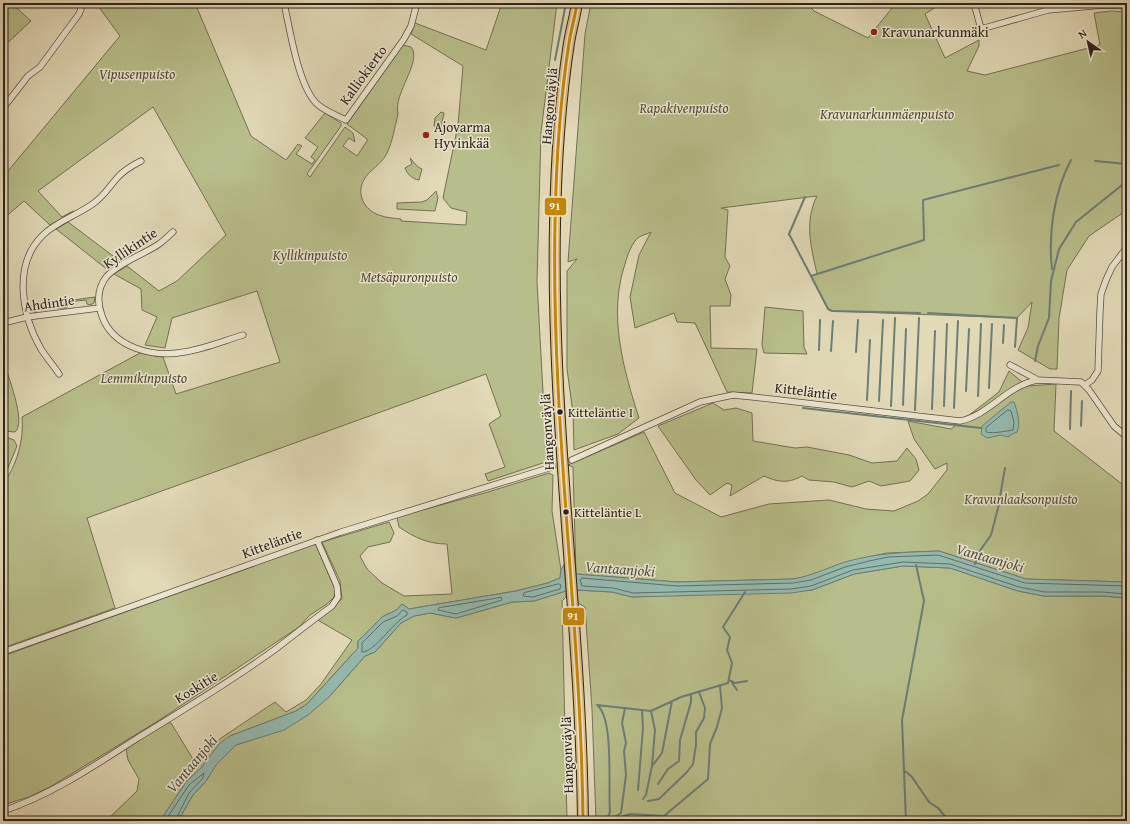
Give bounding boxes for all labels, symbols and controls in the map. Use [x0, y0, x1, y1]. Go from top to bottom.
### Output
place label: Kravunarkunmäki [882, 22, 989, 42]
north arrow [1068, 22, 1108, 62]
text: N [1075, 25, 1090, 42]
marker: Kravunarkunmäki [869, 27, 879, 37]
street label: Kalliokierto [335, 41, 391, 109]
park label: Vipusenpuisto [99, 64, 175, 84]
street label: Hangonväylä [536, 66, 562, 145]
park label: Rapakivenpuisto [638, 98, 729, 118]
park label: Kravunarkunmäenpuisto [819, 104, 954, 124]
place label: Ajovarma Hyvinkää [434, 117, 491, 153]
marker: Ajovarma Hyvinkää [421, 130, 431, 140]
line badge: 91 [544, 197, 567, 216]
text: 91 [549, 198, 561, 214]
street label: Kyllikintie [99, 222, 161, 273]
park label: Kyllikinpuisto [272, 245, 347, 265]
park label: Metsäpuronpuisto [360, 267, 458, 287]
street label: Ahdintie [22, 289, 76, 316]
park label: Lemmikinpuisto [100, 368, 187, 388]
street label: Kitteläntie [774, 377, 839, 405]
street label: Hangonväylä [535, 393, 559, 471]
place label: Kitteläntie I [568, 403, 633, 422]
marker: Kitteläntie I [555, 407, 565, 417]
park label: Kravunlaaksonpuisto [963, 489, 1078, 509]
place label: Kitteläntie L [574, 503, 642, 522]
marker: Kitteläntie L [561, 507, 571, 517]
street label: Kitteläntie [239, 523, 305, 563]
water label: Vantaanjoki [954, 538, 1027, 577]
water label: Vantaanjoki [584, 556, 656, 581]
line badge: 91 [562, 607, 585, 626]
text: 91 [567, 608, 579, 624]
street label: Koskitie [171, 666, 222, 708]
street label: Hangonväylä [556, 716, 578, 794]
water label: Vantaanjoki [161, 730, 222, 797]

